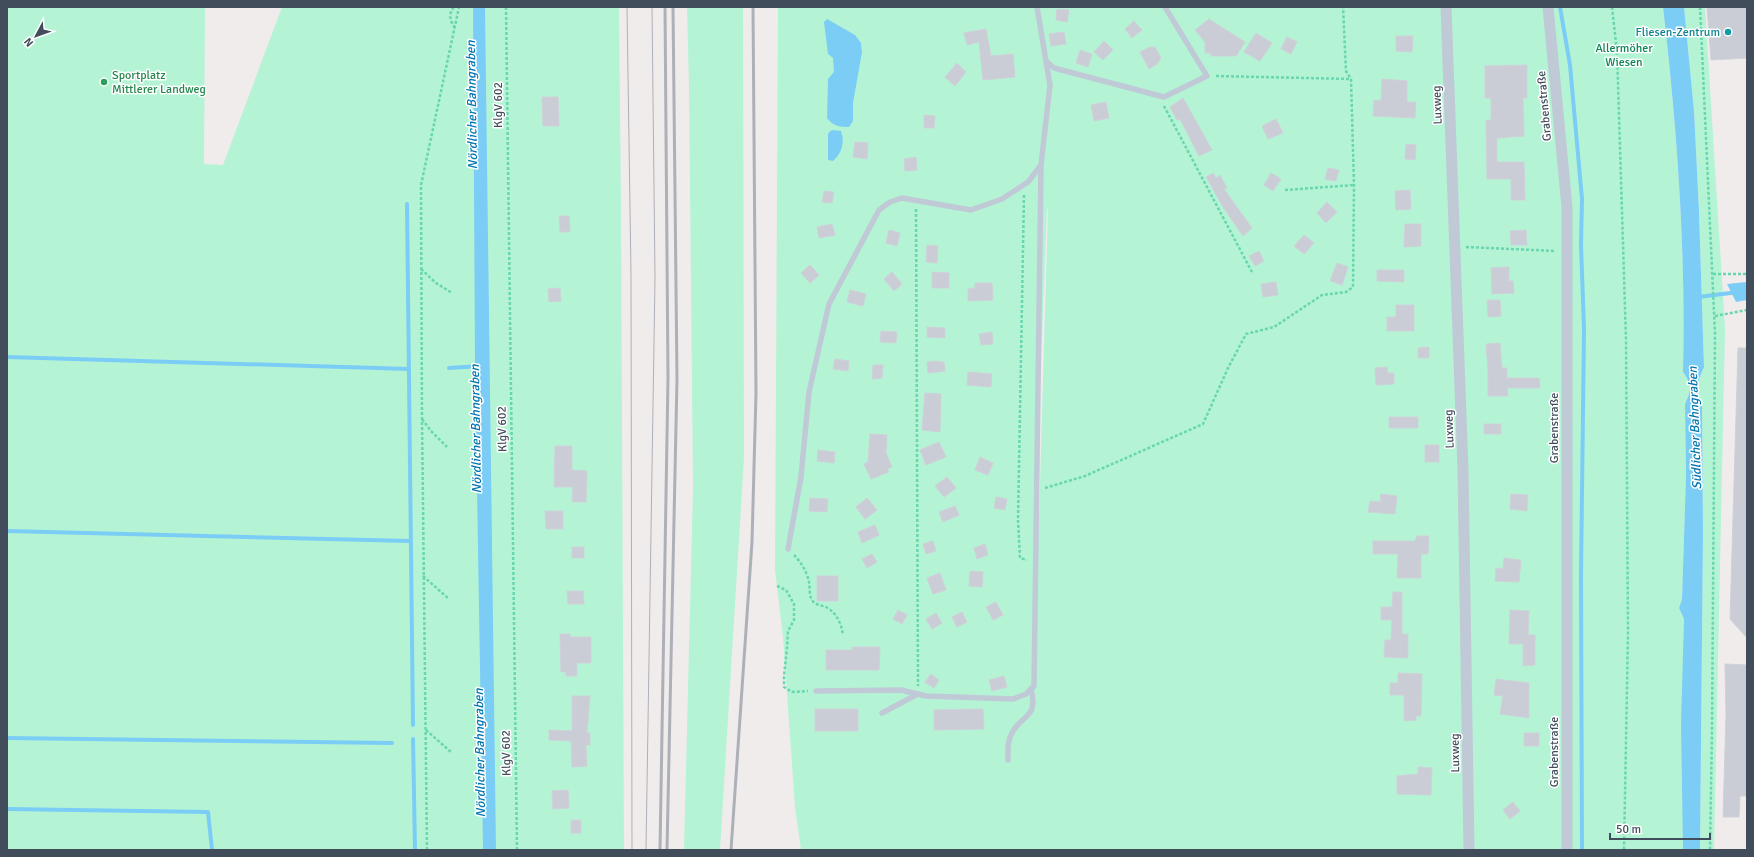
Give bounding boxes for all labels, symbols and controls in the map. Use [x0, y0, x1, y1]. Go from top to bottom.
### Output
north arrow [16, 16, 56, 56]
place label: Fliesen-Zentrum [1635, 25, 1720, 40]
marker: Fliesen-Zentrum [1723, 27, 1733, 37]
text: N [21, 35, 36, 49]
water label: Nördlicher Bahngraben [463, 39, 481, 170]
park label: Allermöher Wiesen [1595, 41, 1653, 70]
place label: Sportplatz Mittlerer Landweg [112, 68, 206, 97]
street label: Grabenstraße [1534, 70, 1555, 142]
marker: Sportplatz Mittlerer Landweg [99, 77, 109, 87]
street label: KlgV 602 [491, 82, 506, 128]
street label: Luxweg [1429, 85, 1446, 125]
water label: Nördlicher Bahngraben [467, 363, 485, 494]
water label: Südlicher Bahngraben [1685, 365, 1705, 490]
street label: Grabenstraße [1547, 393, 1562, 463]
street label: KlgV 602 [495, 406, 510, 452]
street label: Luxweg [1441, 409, 1458, 449]
water label: Nördlicher Bahngraben [471, 687, 489, 818]
street label: Grabenstraße [1547, 717, 1562, 787]
street label: KlgV 602 [499, 730, 514, 776]
street label: Luxweg [1448, 733, 1463, 773]
scale bar [1610, 815, 1710, 841]
text: 50 m [1616, 822, 1641, 837]

